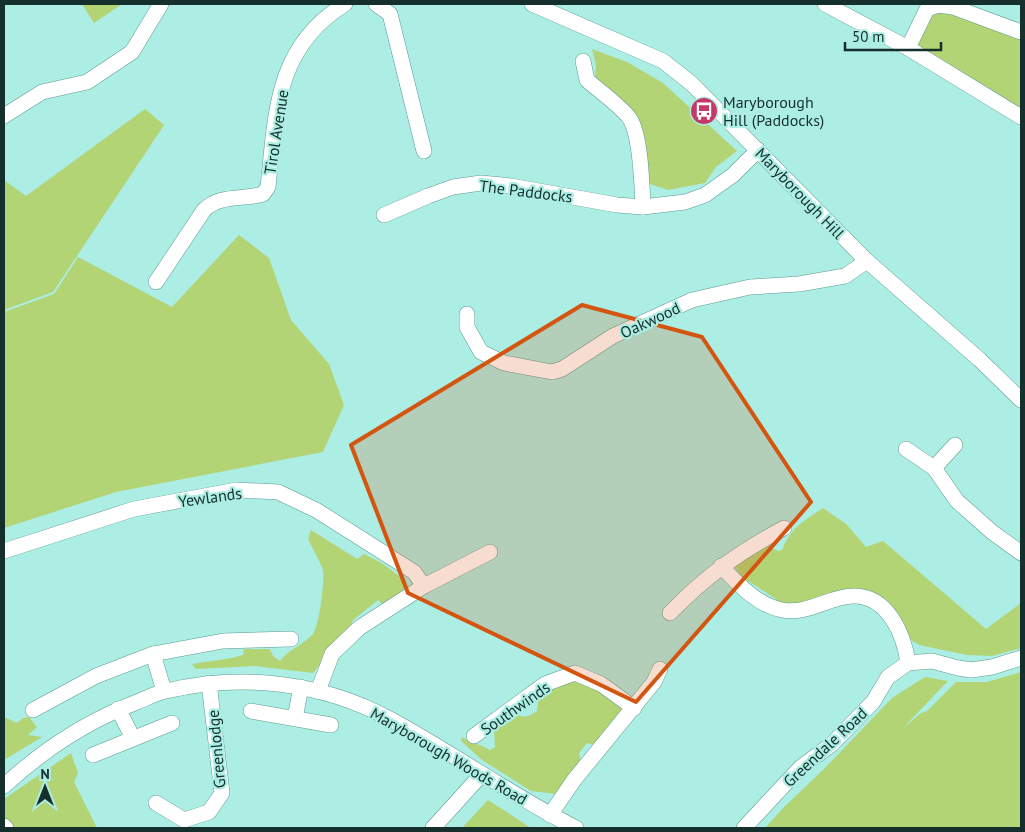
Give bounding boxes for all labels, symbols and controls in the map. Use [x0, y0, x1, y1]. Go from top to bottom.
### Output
scale bar [845, 20, 941, 52]
text: 50 m [852, 27, 885, 46]
street label: Tirol Avenue [259, 88, 293, 176]
place label: Maryborough Hill (Paddocks) [723, 92, 824, 130]
bus stop icon: Maryborough Hill (Paddocks) [689, 96, 719, 126]
street label: Maryborough Hill [751, 143, 849, 243]
street label: The Paddocks [478, 175, 574, 207]
street label: Oakwood [617, 297, 683, 343]
street label: Yewlands [177, 483, 243, 511]
street label: Southwinds [476, 677, 554, 739]
street label: Maryborough Woods Road [367, 703, 531, 809]
street label: Greendale Road [779, 703, 871, 791]
street label: Greenlodge [203, 709, 229, 789]
north arrow [20, 762, 70, 812]
text: N [40, 765, 50, 783]

